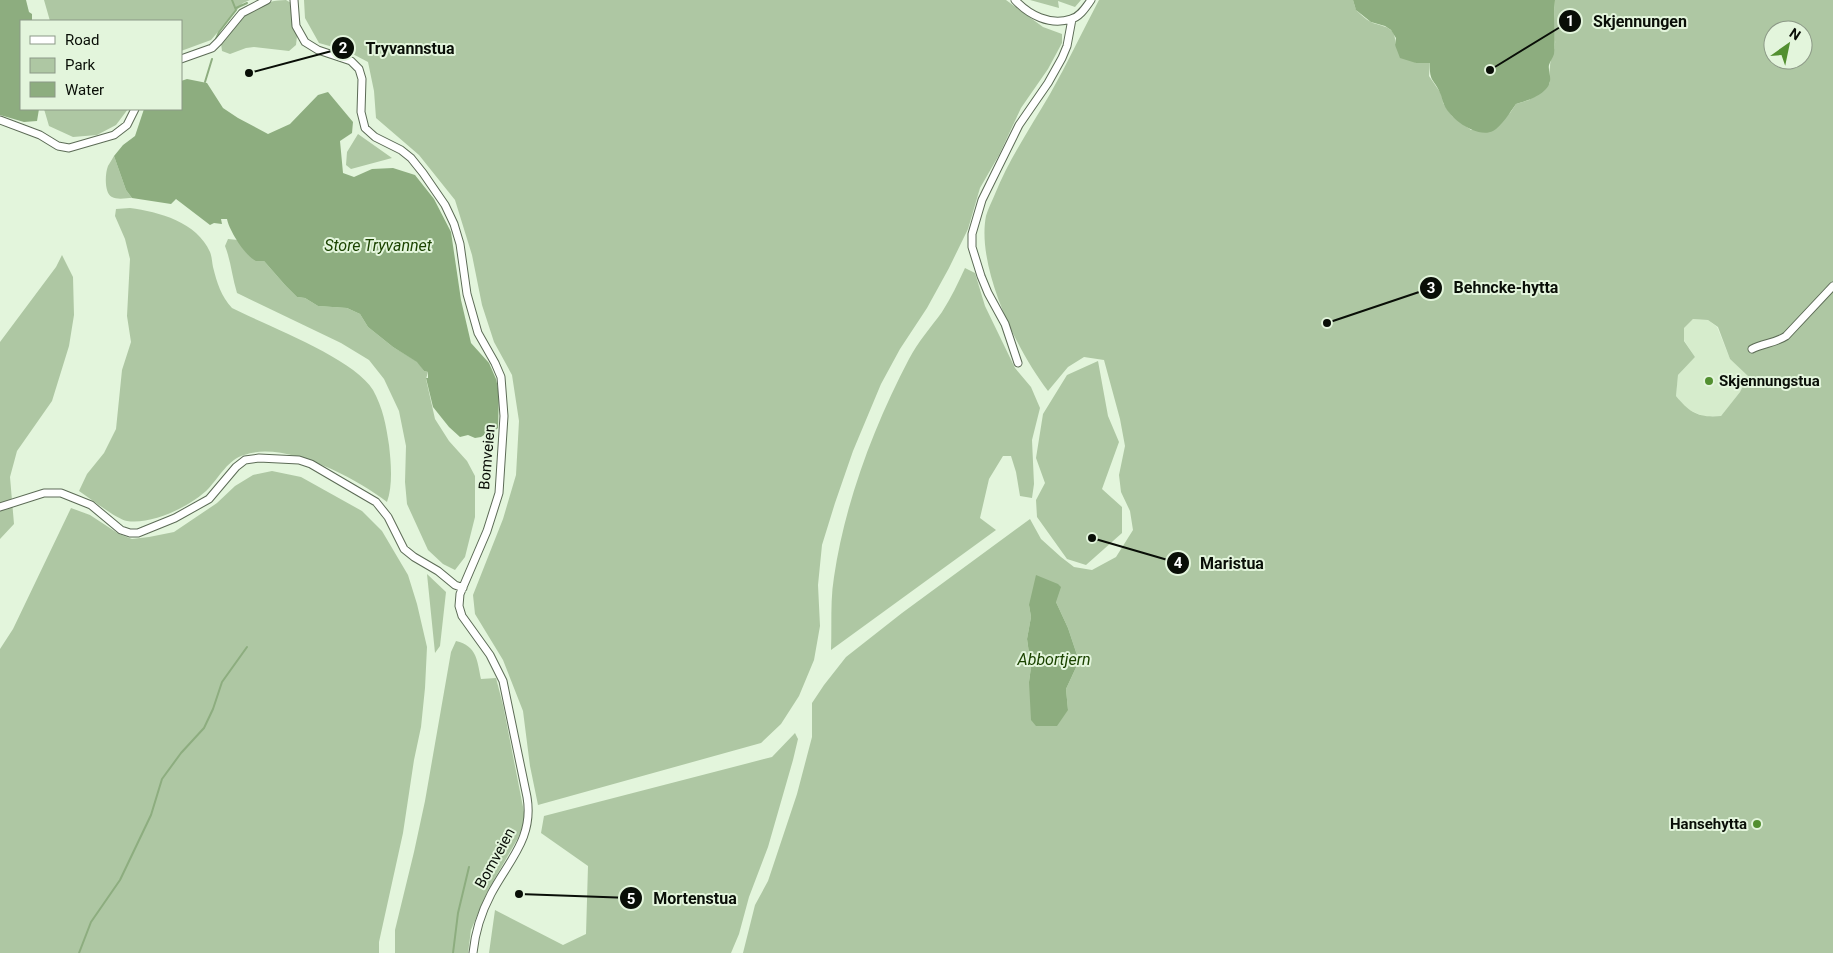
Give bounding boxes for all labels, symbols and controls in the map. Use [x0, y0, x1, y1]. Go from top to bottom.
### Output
callout: Skjennungen [1558, 5, 1697, 36]
text: 1 [1566, 12, 1574, 30]
text: Skjennungen [1593, 12, 1687, 31]
legend [20, 20, 182, 110]
north arrow [1763, 20, 1813, 70]
text: N [1787, 25, 1804, 44]
text: Road [65, 31, 99, 49]
callout: Tryvannstua [330, 32, 465, 63]
text: 2 [339, 39, 348, 57]
text: Tryvannstua [365, 39, 455, 58]
text: Park [65, 56, 96, 74]
text: Water [65, 81, 104, 99]
water label: Store Tryvannet [324, 236, 433, 255]
callout: Behncke-hytta [1418, 272, 1568, 303]
text: Behncke-hytta [1454, 278, 1559, 297]
text: 3 [1427, 279, 1435, 297]
place label: Skjennungstua [1719, 372, 1820, 390]
marker: Skjennungstua [1703, 375, 1715, 387]
street label: Bomveien [475, 423, 499, 491]
callout: Maristua [1165, 547, 1274, 578]
text: 4 [1174, 554, 1183, 572]
text: Maristua [1200, 554, 1264, 573]
water label: Abbortjern [1017, 650, 1090, 669]
place label: Hansehytta [1670, 815, 1747, 833]
marker: Hansehytta [1751, 818, 1763, 830]
street label: Bomveien [471, 825, 519, 891]
callout: Mortenstua [618, 883, 747, 914]
text: Mortenstua [653, 889, 737, 908]
text: 5 [627, 890, 635, 908]

